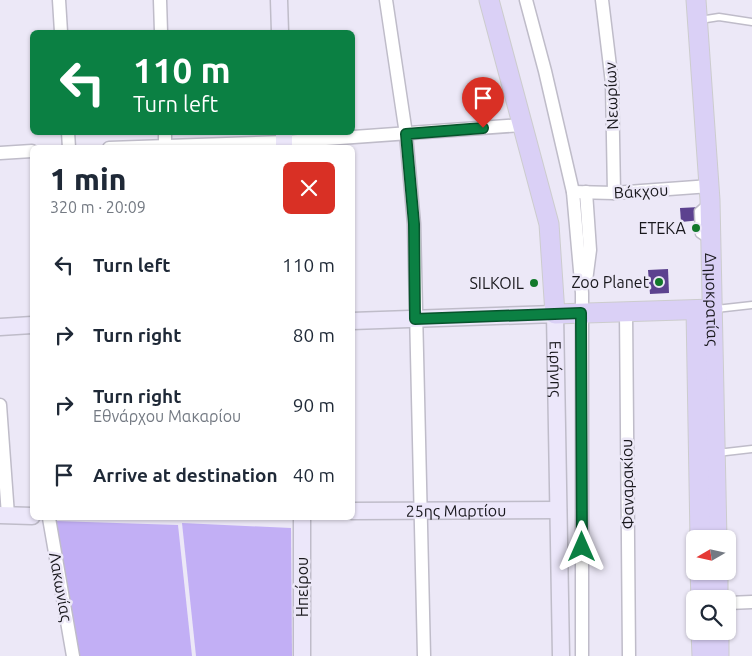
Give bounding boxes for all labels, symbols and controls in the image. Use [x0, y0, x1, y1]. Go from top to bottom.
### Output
icon: left [50, 50, 115, 115]
text: 110 m [133, 50, 231, 90]
street label: Νεωρίων [601, 62, 621, 130]
pin [462, 77, 504, 128]
icon: arrive [469, 84, 497, 112]
text: Turn left [133, 91, 218, 116]
text: 1 min [50, 162, 126, 196]
button: close [283, 162, 335, 214]
street label: Βάκχου [613, 181, 669, 201]
text: 320 m · 20:09 [50, 198, 146, 216]
place label: ΕΤΕΚΑ [638, 219, 687, 237]
marker: ΕΤΕΚΑ [690, 222, 702, 234]
icon: left [50, 251, 78, 279]
street label: Δημοκρατίας [702, 253, 722, 346]
text: Turn left [93, 254, 171, 276]
text: 110 m [282, 254, 335, 276]
place label: Zoo Planet [571, 273, 650, 291]
place label: SILKOIL [469, 274, 524, 292]
marker: Zoo Planet [653, 276, 665, 288]
marker: SILKOIL [528, 277, 540, 289]
icon: right [50, 321, 78, 349]
text: Turn right [93, 324, 181, 346]
text: 80 m [293, 324, 335, 346]
street label: Ειρήνης [546, 340, 565, 397]
text: Turn right [93, 385, 181, 407]
icon: right [50, 391, 78, 419]
text: 90 m [293, 394, 335, 416]
text: Εθνάρχου Μακαρίου [93, 407, 241, 425]
street label: Φαναρακίου [617, 439, 637, 529]
icon: arrive [50, 461, 78, 489]
text: Arrive at destination [93, 464, 278, 486]
text: 40 m [293, 464, 335, 486]
street label: 25ης Μαρτίου [406, 501, 506, 521]
position arrow [555, 520, 607, 572]
north arrow [686, 530, 736, 580]
map controls [686, 530, 736, 640]
street label: Λακωνίας [45, 551, 76, 623]
street label: Ηπείρου [293, 557, 311, 617]
button: search [686, 590, 736, 640]

